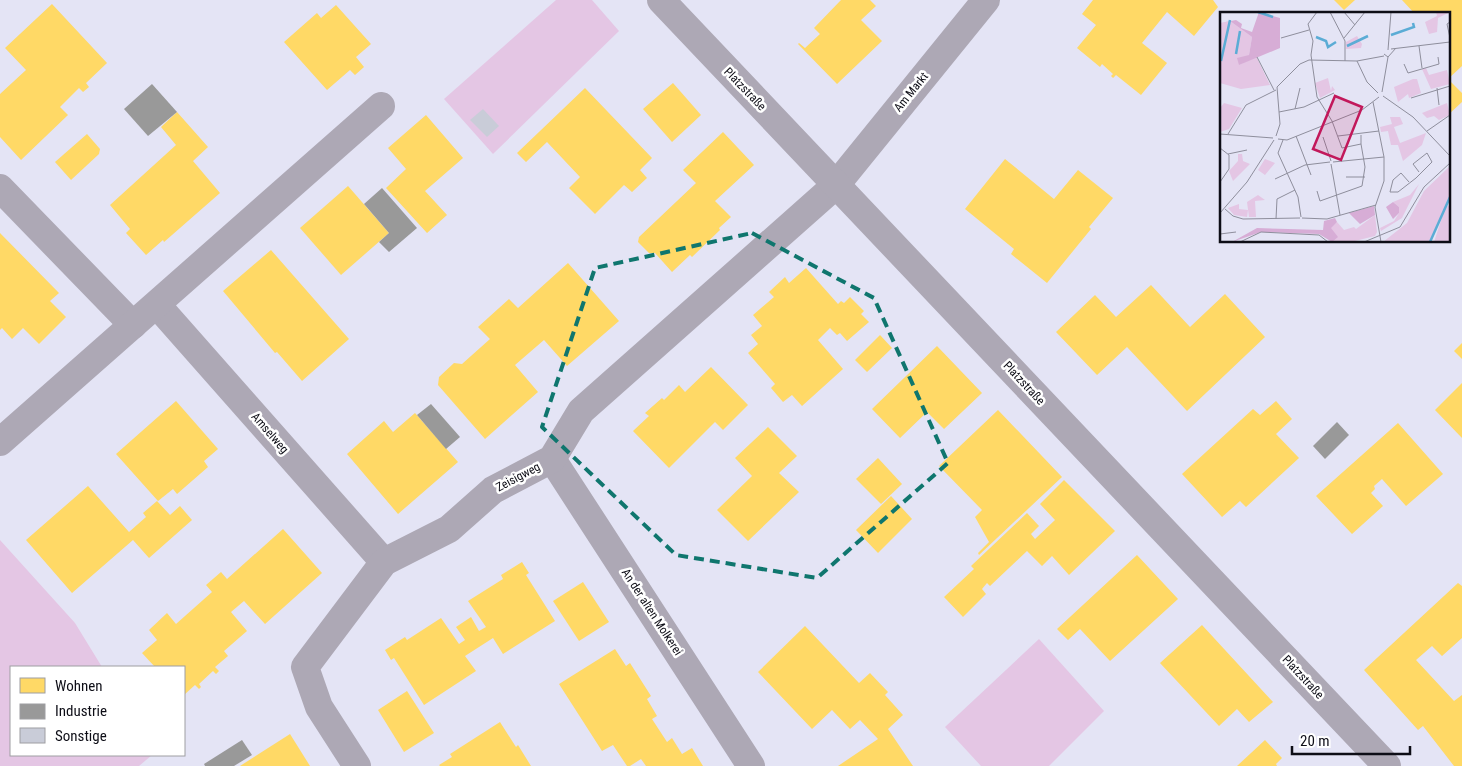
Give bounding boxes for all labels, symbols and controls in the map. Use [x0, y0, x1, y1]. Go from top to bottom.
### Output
inset map [1220, 12, 1450, 242]
street label: Platzstraße [721, 65, 769, 114]
street label: Am Markt [891, 69, 931, 114]
street label: Platzstraße [1000, 358, 1048, 408]
street label: Amselweg [249, 410, 291, 456]
street label: Zeisigweg [494, 460, 543, 494]
street label: An der alten Molkerei [619, 566, 685, 658]
street label: Platzstraße [1279, 652, 1327, 702]
legend [10, 666, 185, 756]
text: Wohnen [55, 677, 103, 695]
text: Industrie [55, 702, 107, 720]
scale bar [1292, 724, 1410, 756]
text: Sonstige [55, 727, 107, 745]
text: 20 m [1300, 732, 1330, 750]

